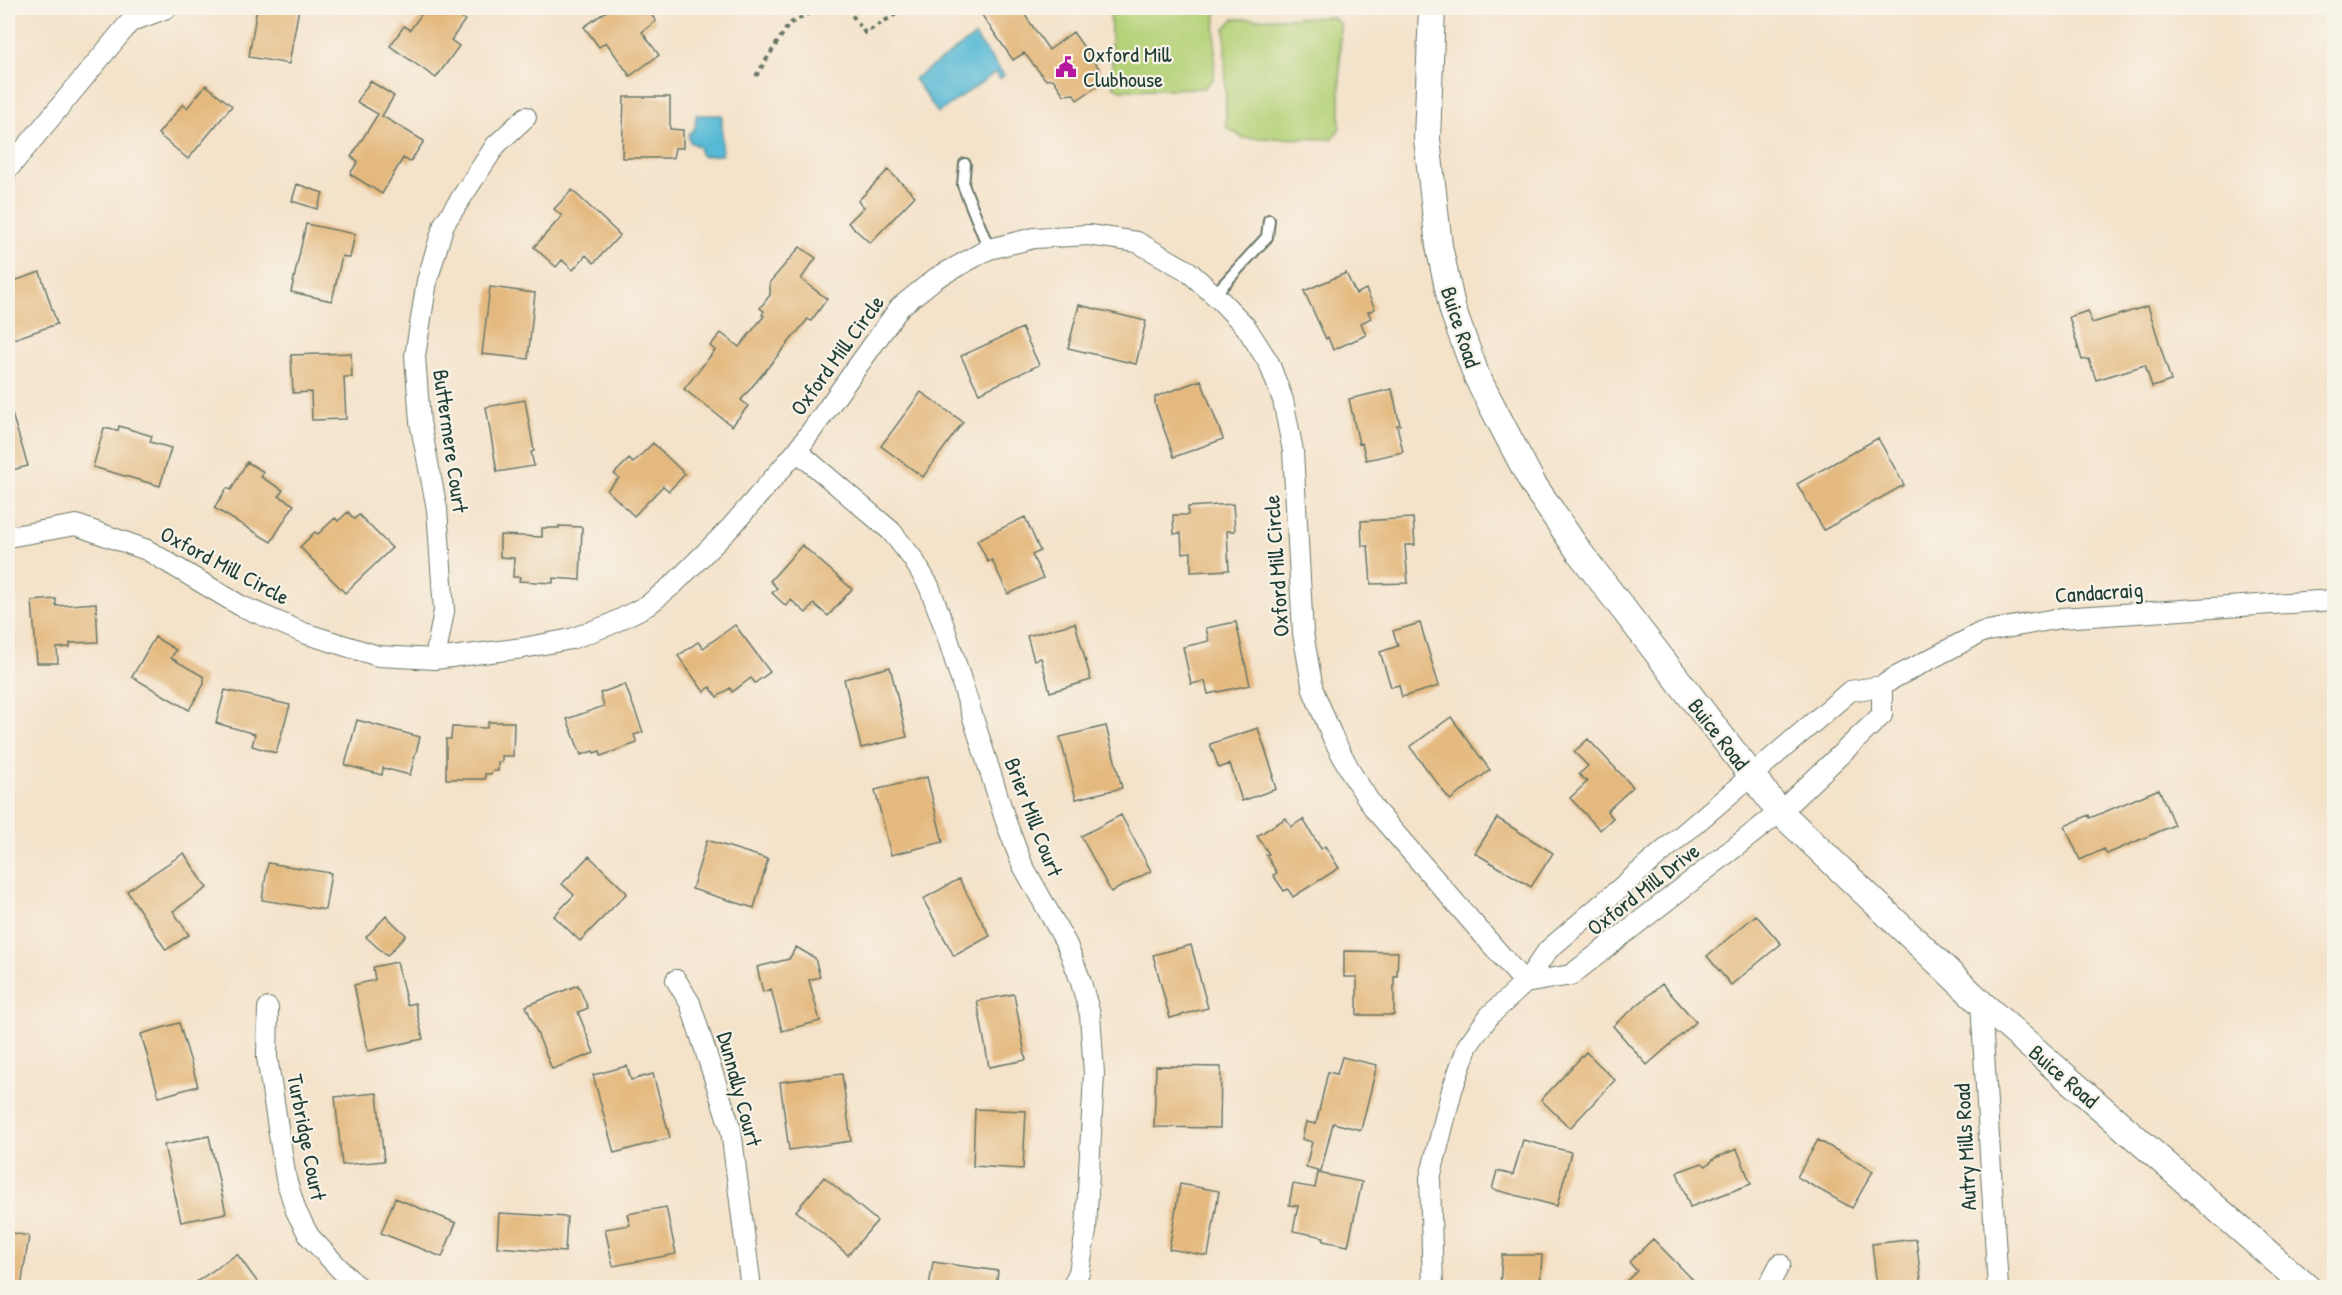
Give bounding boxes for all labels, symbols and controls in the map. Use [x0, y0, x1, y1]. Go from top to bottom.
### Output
place label: Oxford Mill Clubhouse [1083, 39, 1172, 94]
public building icon: Oxford Mill Clubhouse [1054, 55, 1078, 79]
street label: Buice Road [1434, 283, 1488, 372]
street label: Oxford Mill Circle [783, 288, 891, 421]
street label: Buttermere Court [426, 368, 476, 515]
street label: Oxford Mill Circle [1256, 494, 1296, 638]
street label: Oxford Mill Circle [155, 518, 295, 612]
street label: Candacraig [2054, 574, 2144, 610]
street label: Buice Road [1682, 692, 1757, 776]
street label: Brier Mill Court [998, 753, 1071, 881]
street label: Oxford Mill Drive [1581, 835, 1706, 942]
street label: Dunnally Court [710, 1028, 770, 1150]
street label: Buice Road [2023, 1037, 2106, 1115]
street label: Turbridge Court [280, 1071, 334, 1203]
street label: Autry Mills Road [1947, 1082, 1983, 1211]

